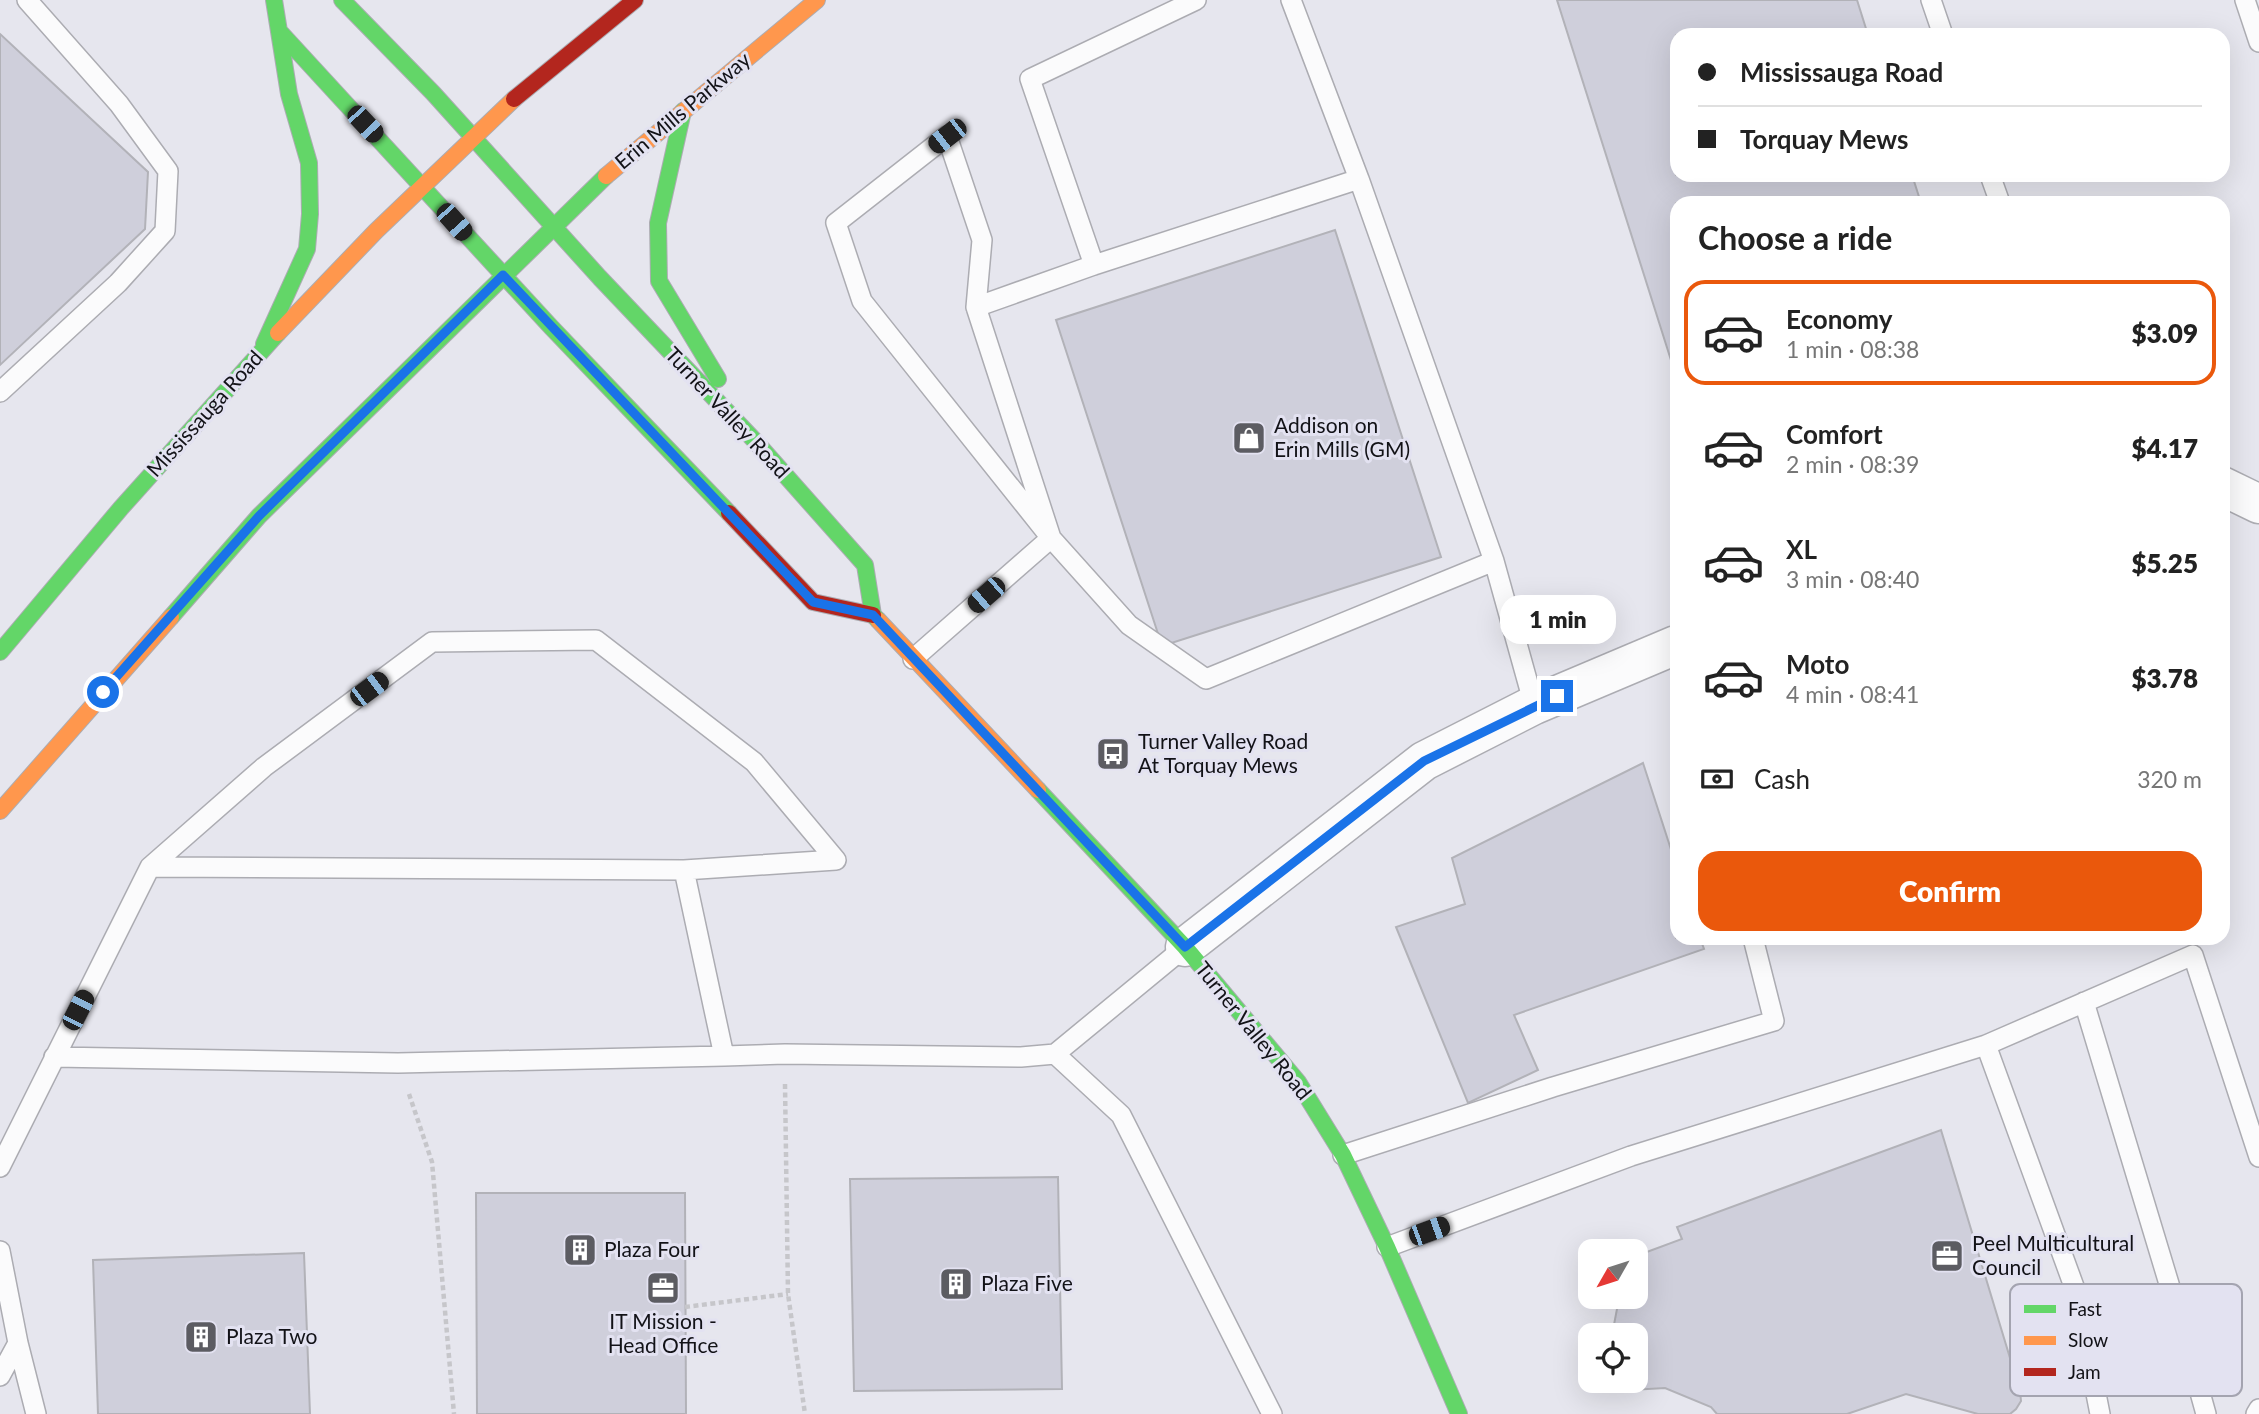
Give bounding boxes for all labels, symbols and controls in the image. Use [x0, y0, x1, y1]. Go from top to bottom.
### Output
street label: Erin Mills Parkway [609, 46, 755, 174]
text: Mississauga Road [1740, 56, 1943, 88]
car [343, 101, 388, 147]
car [924, 115, 971, 157]
text: Torquay Mews [1740, 123, 1908, 155]
car [433, 199, 476, 245]
text: Choose a ride [1698, 218, 1892, 257]
icon: car [1702, 301, 1765, 364]
text: Economy [1786, 303, 1892, 335]
text: $3.09 [2131, 317, 2198, 349]
text: 1 min · 08:38 [1786, 335, 1919, 363]
street label: Turner Valley Road [661, 341, 795, 483]
street label: Mississauga Road [141, 345, 267, 481]
place label: Addison on Erin Mills (GM) [1274, 412, 1410, 461]
icon: car [1702, 416, 1765, 479]
text: Comfort [1786, 418, 1883, 450]
shop icon: Addison on Erin Mills (GM) [1230, 419, 1268, 457]
text: $4.17 [2131, 432, 2198, 464]
text: 2 min · 08:39 [1786, 450, 1919, 478]
icon: car [1702, 531, 1765, 594]
text: XL [1786, 533, 1817, 565]
text: $5.25 [2131, 547, 2198, 579]
text: 3 min · 08:40 [1786, 565, 1919, 593]
car [964, 573, 1009, 617]
callout: 1 min [1499, 594, 1615, 644]
text: 1 min [1529, 605, 1587, 633]
icon: car [1702, 646, 1765, 709]
text: Moto [1786, 648, 1849, 680]
text: $3.78 [2131, 662, 2198, 694]
car [346, 668, 393, 710]
route start [87, 676, 119, 708]
route end [1541, 680, 1573, 712]
text: 4 min · 08:41 [1786, 680, 1919, 708]
place label: Turner Valley Road At Torquay Mews [1138, 728, 1308, 777]
bus stop icon: Turner Valley Road At Torquay Mews [1094, 735, 1132, 773]
icon: cash [1698, 760, 1736, 798]
text: Cash [1754, 763, 1810, 795]
text: 320 m [2137, 765, 2202, 793]
button: Confirm [1698, 851, 2202, 931]
street label: Turner Valley Road [1191, 956, 1317, 1104]
car [60, 987, 97, 1033]
car [1406, 1214, 1453, 1248]
place label: Peel Multicultural Council [1972, 1230, 2134, 1279]
building icon: Plaza Four [561, 1231, 599, 1269]
place label: Plaza Four [604, 1236, 700, 1261]
office icon: Peel Multicultural Council [1928, 1237, 1966, 1275]
north arrow [1578, 1239, 1648, 1309]
map controls [1578, 1239, 1648, 1393]
building icon: Plaza Five [937, 1265, 975, 1303]
office icon: IT Mission - Head Office [644, 1269, 682, 1307]
place label: Plaza Five [981, 1270, 1073, 1295]
legend [2010, 1284, 2242, 1396]
text: Fast [2068, 1297, 2102, 1320]
place label: IT Mission - Head Office [608, 1308, 718, 1357]
building icon: Plaza Two [182, 1318, 220, 1356]
place label: Plaza Two [226, 1323, 318, 1348]
button: locate [1578, 1323, 1648, 1393]
text: Slow [2068, 1328, 2108, 1351]
text: Jam [2068, 1360, 2101, 1383]

